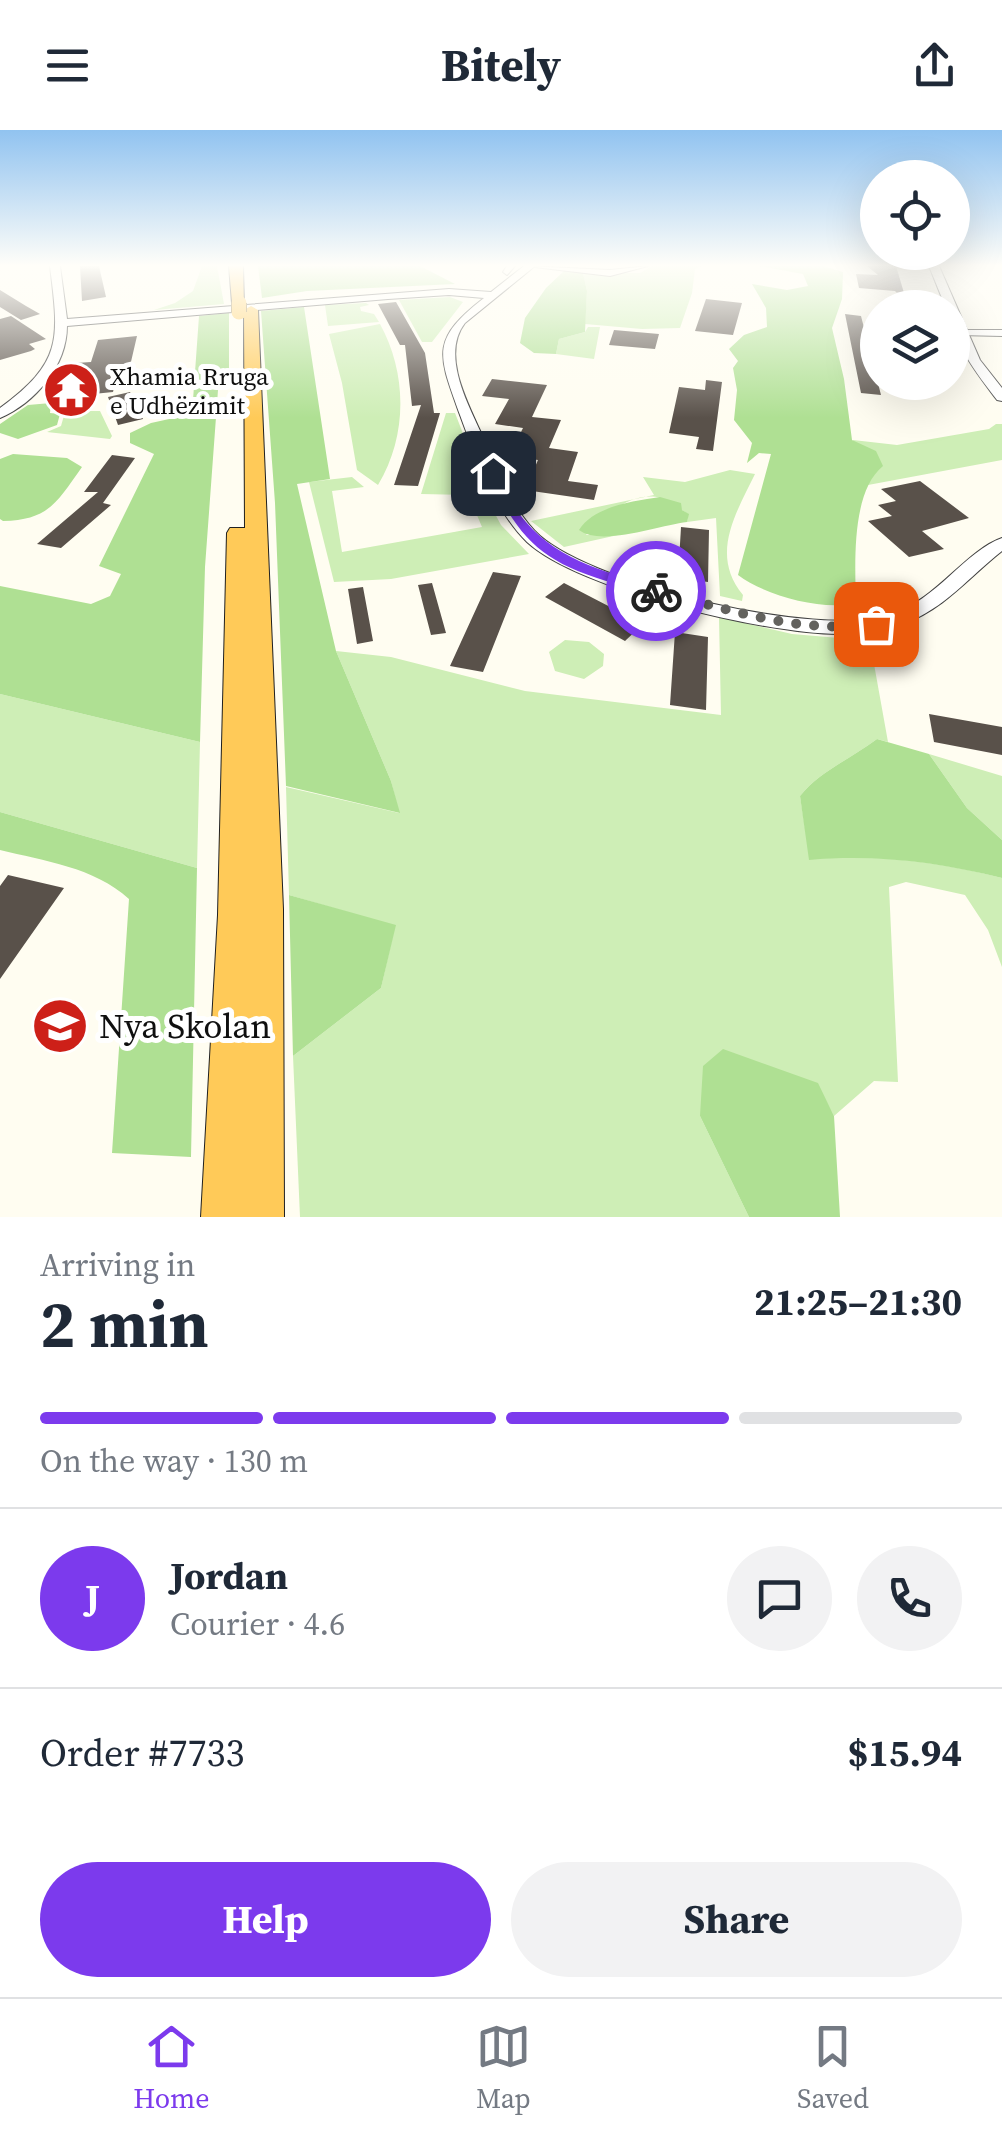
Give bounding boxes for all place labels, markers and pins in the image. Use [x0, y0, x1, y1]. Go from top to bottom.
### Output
place label: Xhamia Rruga e Udhëzimit [110, 359, 269, 422]
temple icon: Xhamia Rruga e Udhëzimit [41, 360, 101, 420]
pin [451, 431, 536, 516]
pin [834, 582, 919, 667]
school or university icon: Nya Skolan [30, 996, 90, 1056]
place label: Nya Skolan [99, 1002, 271, 1050]

